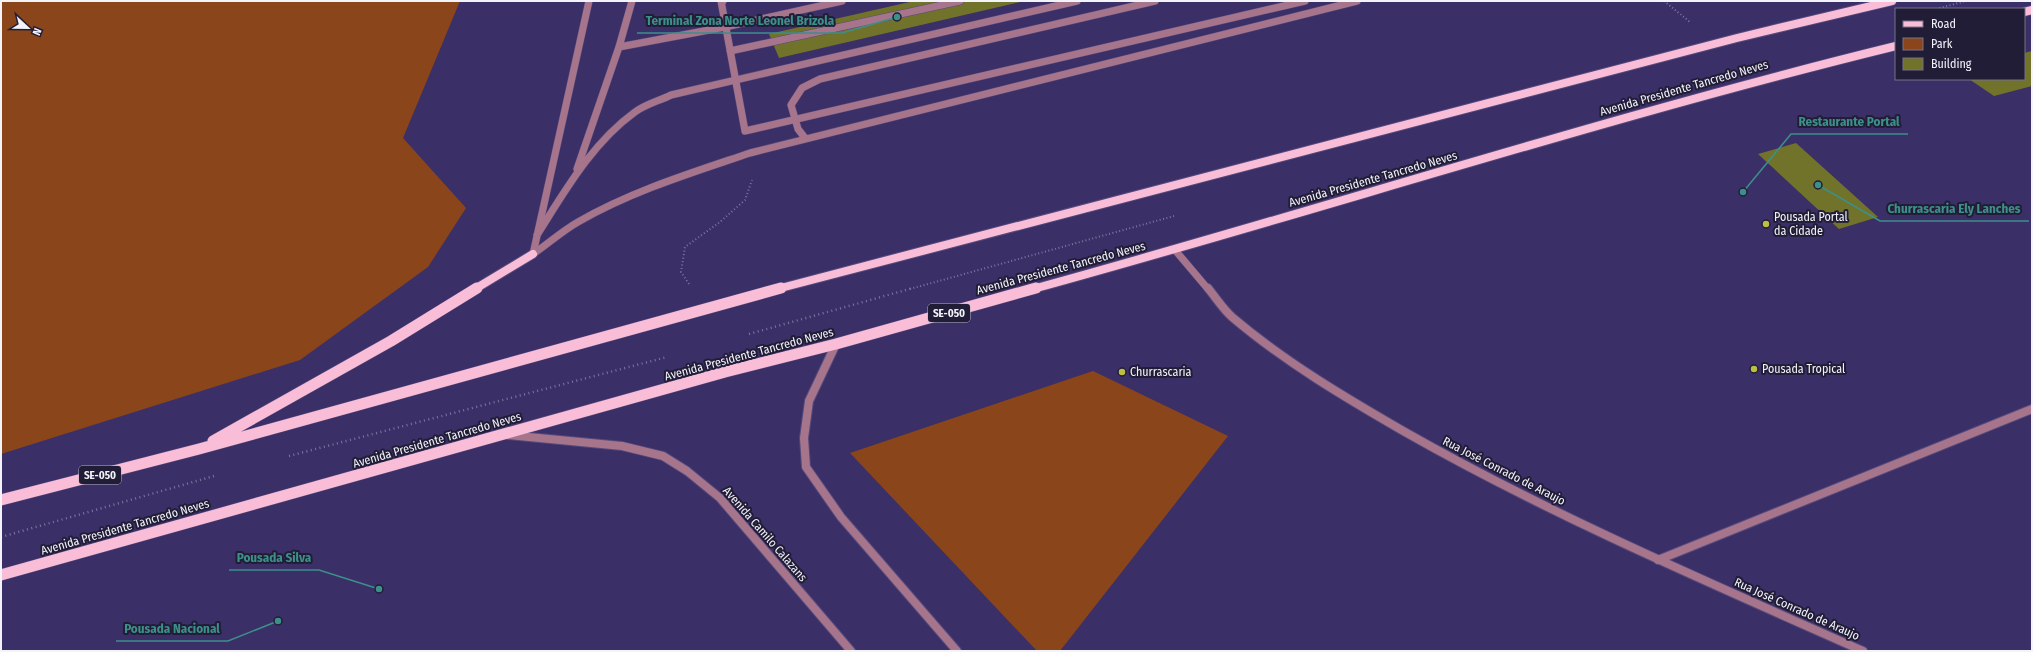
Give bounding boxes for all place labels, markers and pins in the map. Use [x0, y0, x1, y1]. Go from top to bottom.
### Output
callout: Terminal Zona Norte Leonel Brizola [637, 8, 842, 33]
callout: Restaurante Portal [1791, 109, 1908, 134]
callout: Churrascaria Ely Lanches [1880, 196, 2029, 221]
place label: Pousada Portal da Cidade [1774, 210, 1848, 238]
marker: Pousada Portal da Cidade [1761, 219, 1771, 229]
place label: Pousada Tropical [1762, 362, 1845, 376]
marker: Pousada Tropical [1749, 364, 1759, 374]
place label: Churrascaria [1130, 365, 1192, 379]
marker: Churrascaria [1117, 367, 1127, 377]
callout: Pousada Silva [229, 545, 319, 570]
callout: Pousada Nacional [116, 616, 228, 641]

